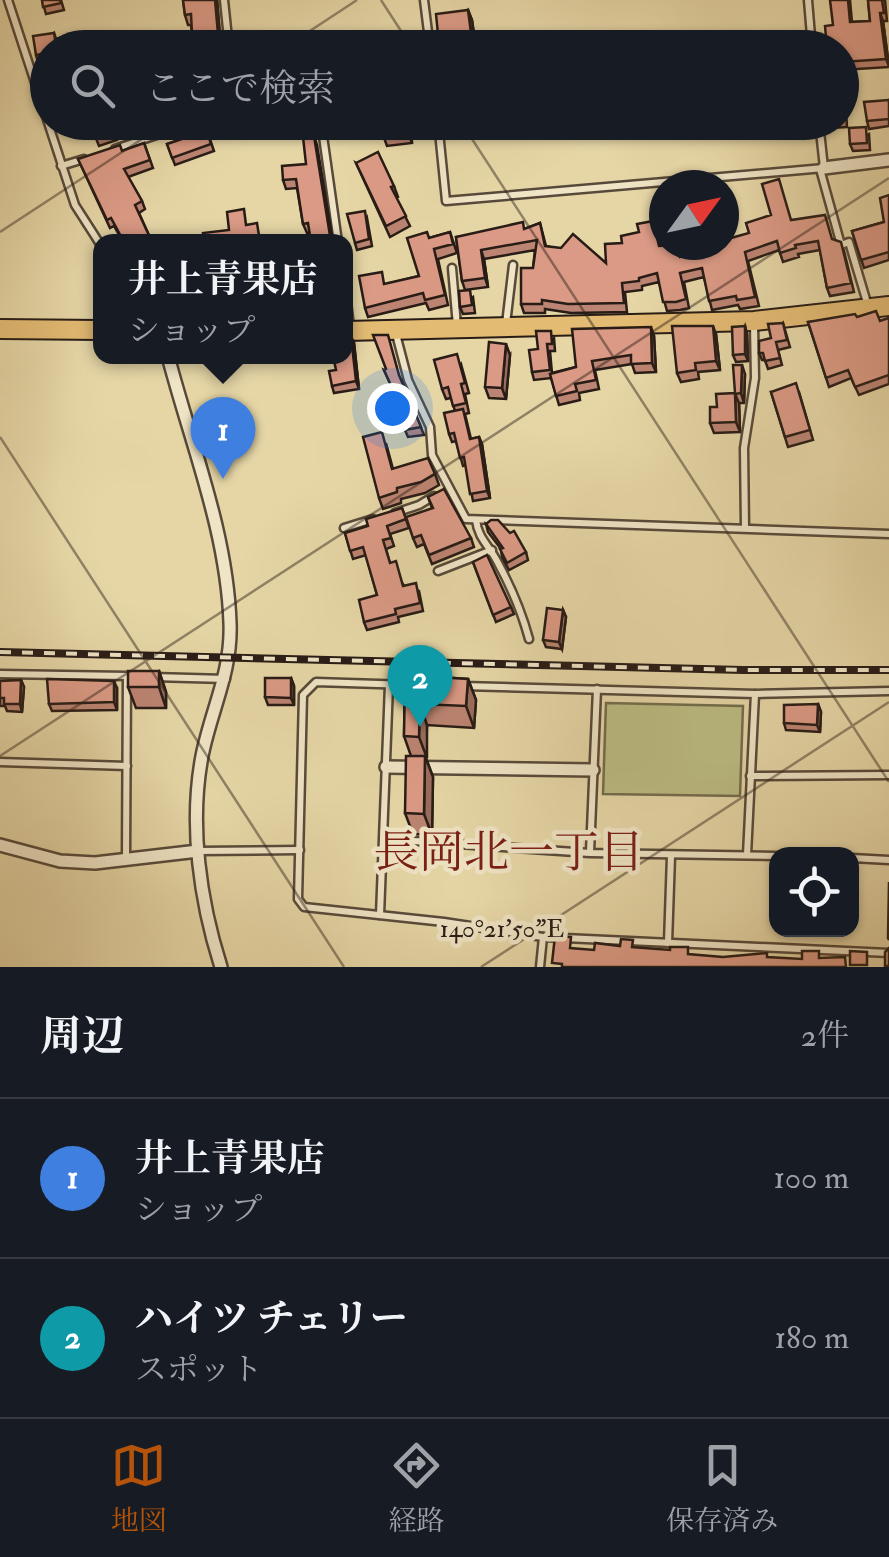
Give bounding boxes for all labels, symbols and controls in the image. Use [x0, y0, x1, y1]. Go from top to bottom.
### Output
search box [30, 30, 859, 140]
icon: search [65, 58, 120, 113]
text: ここで検索 [145, 65, 335, 113]
north arrow [649, 170, 739, 260]
popup [93, 234, 353, 364]
text: 井上青果店 [128, 256, 318, 304]
text: ショップ [128, 311, 255, 351]
your location [367, 383, 418, 434]
pin: 1 [190, 396, 256, 479]
pin: 2 [388, 644, 452, 727]
district label: 長岡北一丁目 [374, 825, 644, 881]
map controls [769, 847, 859, 937]
button: locate [769, 847, 859, 937]
text: 140°21'50"E [440, 914, 564, 945]
text: 周辺 [40, 1011, 124, 1063]
text: 2件 [801, 1016, 849, 1056]
text: 井上青果店 [135, 1135, 325, 1183]
text: 1 [67, 1158, 78, 1198]
text: 100 m [773, 1158, 849, 1198]
text: ショップ [135, 1190, 262, 1230]
text: ハイツ チェリー [135, 1295, 408, 1343]
text: 2 [64, 1318, 81, 1358]
text: 180 m [775, 1318, 849, 1358]
text: スポット [135, 1350, 263, 1390]
tab: 地図 [111, 1438, 167, 1539]
tab: 経路 [388, 1438, 444, 1539]
tab: 保存済み [666, 1438, 778, 1539]

